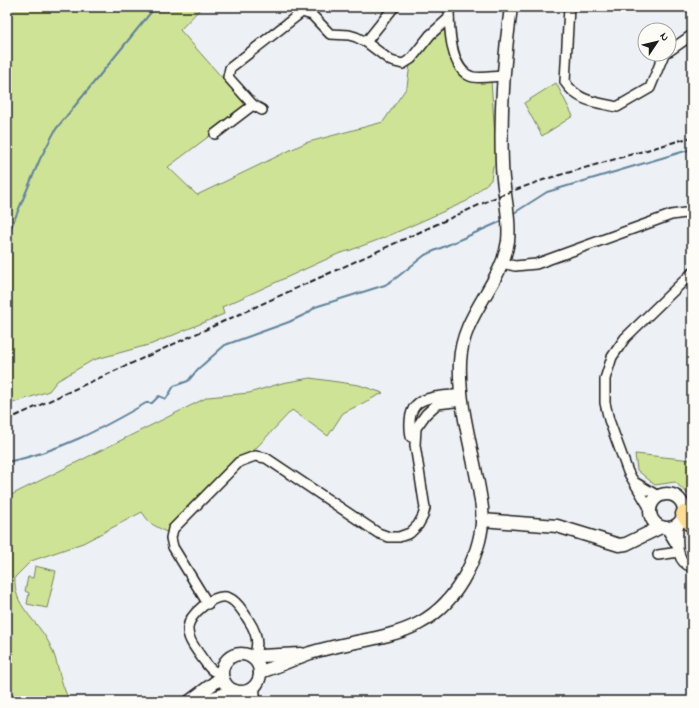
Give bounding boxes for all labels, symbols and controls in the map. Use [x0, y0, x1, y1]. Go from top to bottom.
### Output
north arrow [637, 22, 677, 62]
text: N [656, 29, 673, 44]

